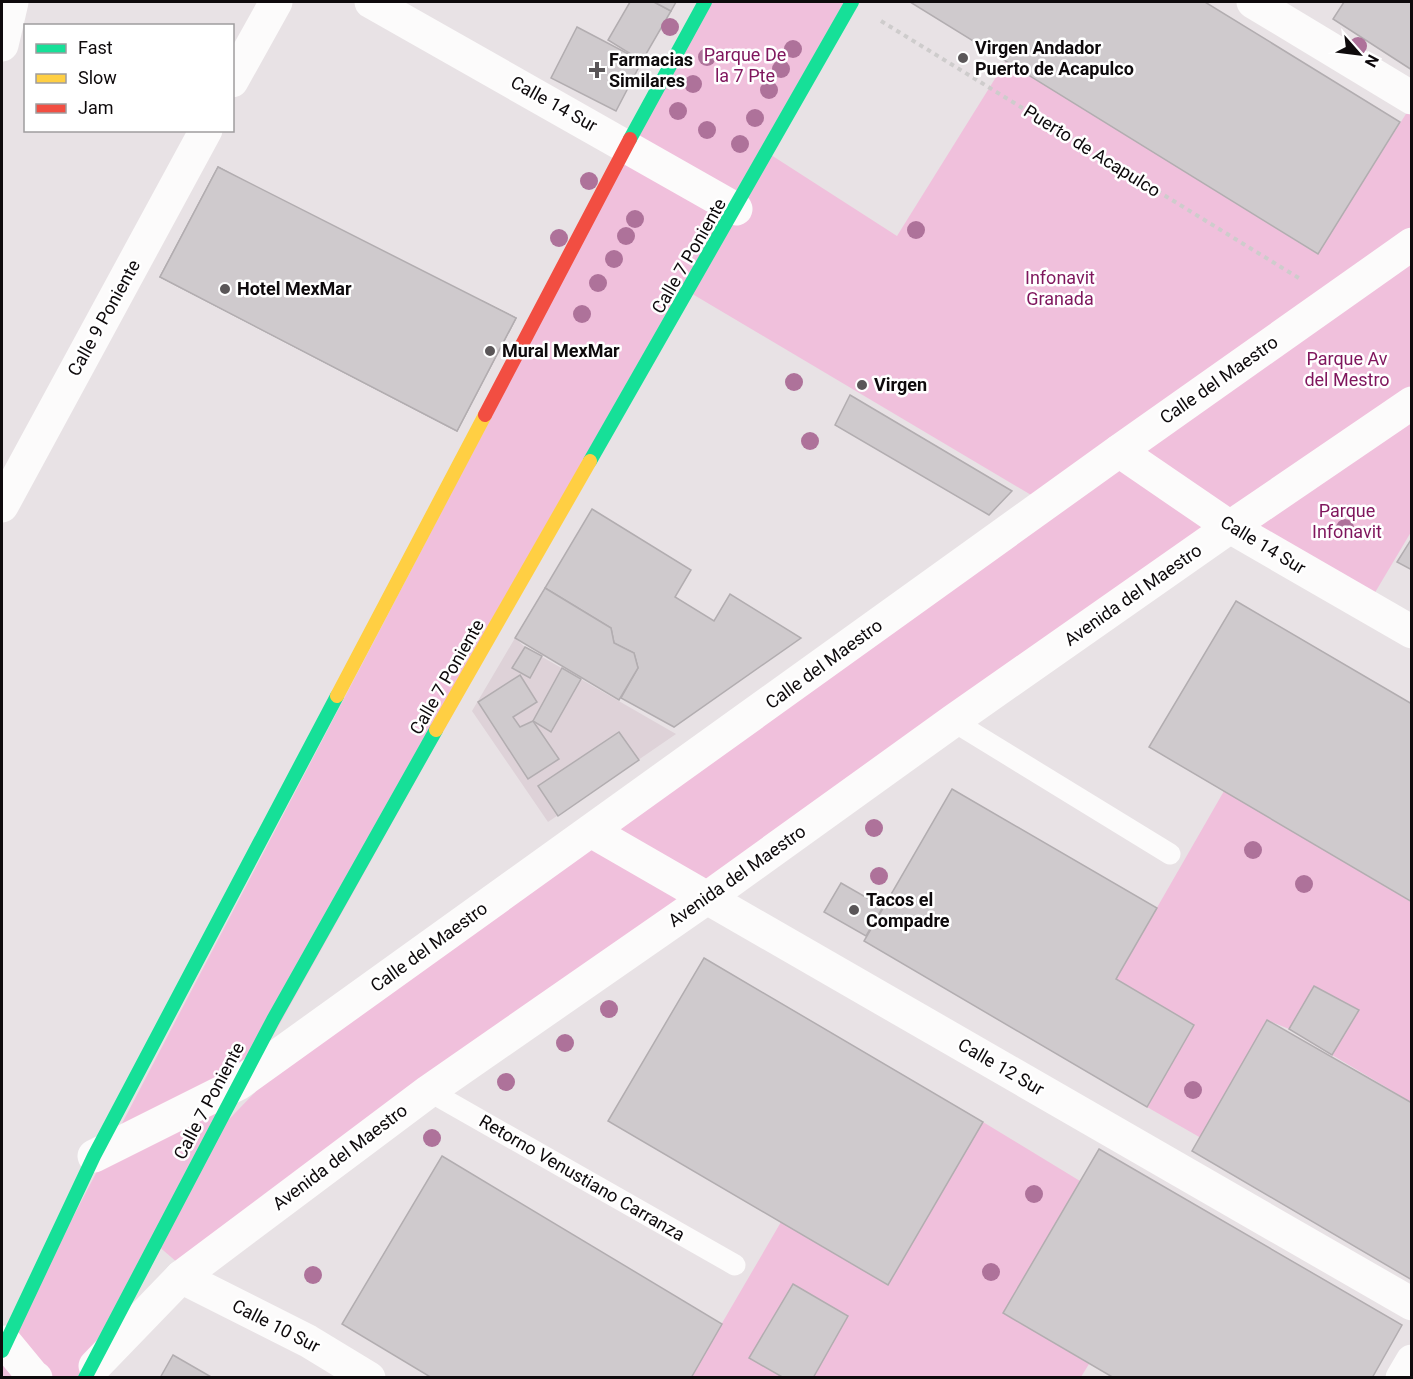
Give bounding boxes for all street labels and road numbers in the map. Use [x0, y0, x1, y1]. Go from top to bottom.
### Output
street label: Calle 14 Sur [507, 71, 601, 136]
street label: Puerto de Acapulco [1020, 100, 1164, 201]
street label: Calle 7 Poniente [647, 194, 730, 317]
street label: Calle 9 Poniente [63, 256, 144, 380]
street label: Calle del Maestro [1156, 331, 1282, 428]
street label: Calle 14 Sur [1217, 511, 1310, 578]
street label: Avenida del Maestro [1060, 539, 1206, 650]
street label: Calle del Maestro [761, 614, 886, 713]
street label: Calle 7 Poniente [405, 615, 488, 738]
street label: Avenida del Maestro [664, 820, 810, 931]
street label: Calle del Maestro [366, 897, 491, 996]
street label: Calle 12 Sur [955, 1034, 1048, 1100]
street label: Calle 7 Poniente [169, 1039, 248, 1163]
street label: Avenida del Maestro [268, 1099, 411, 1214]
street label: Retorno Venustiano Carranza [476, 1110, 689, 1245]
street label: Calle 10 Sur [229, 1294, 324, 1357]

